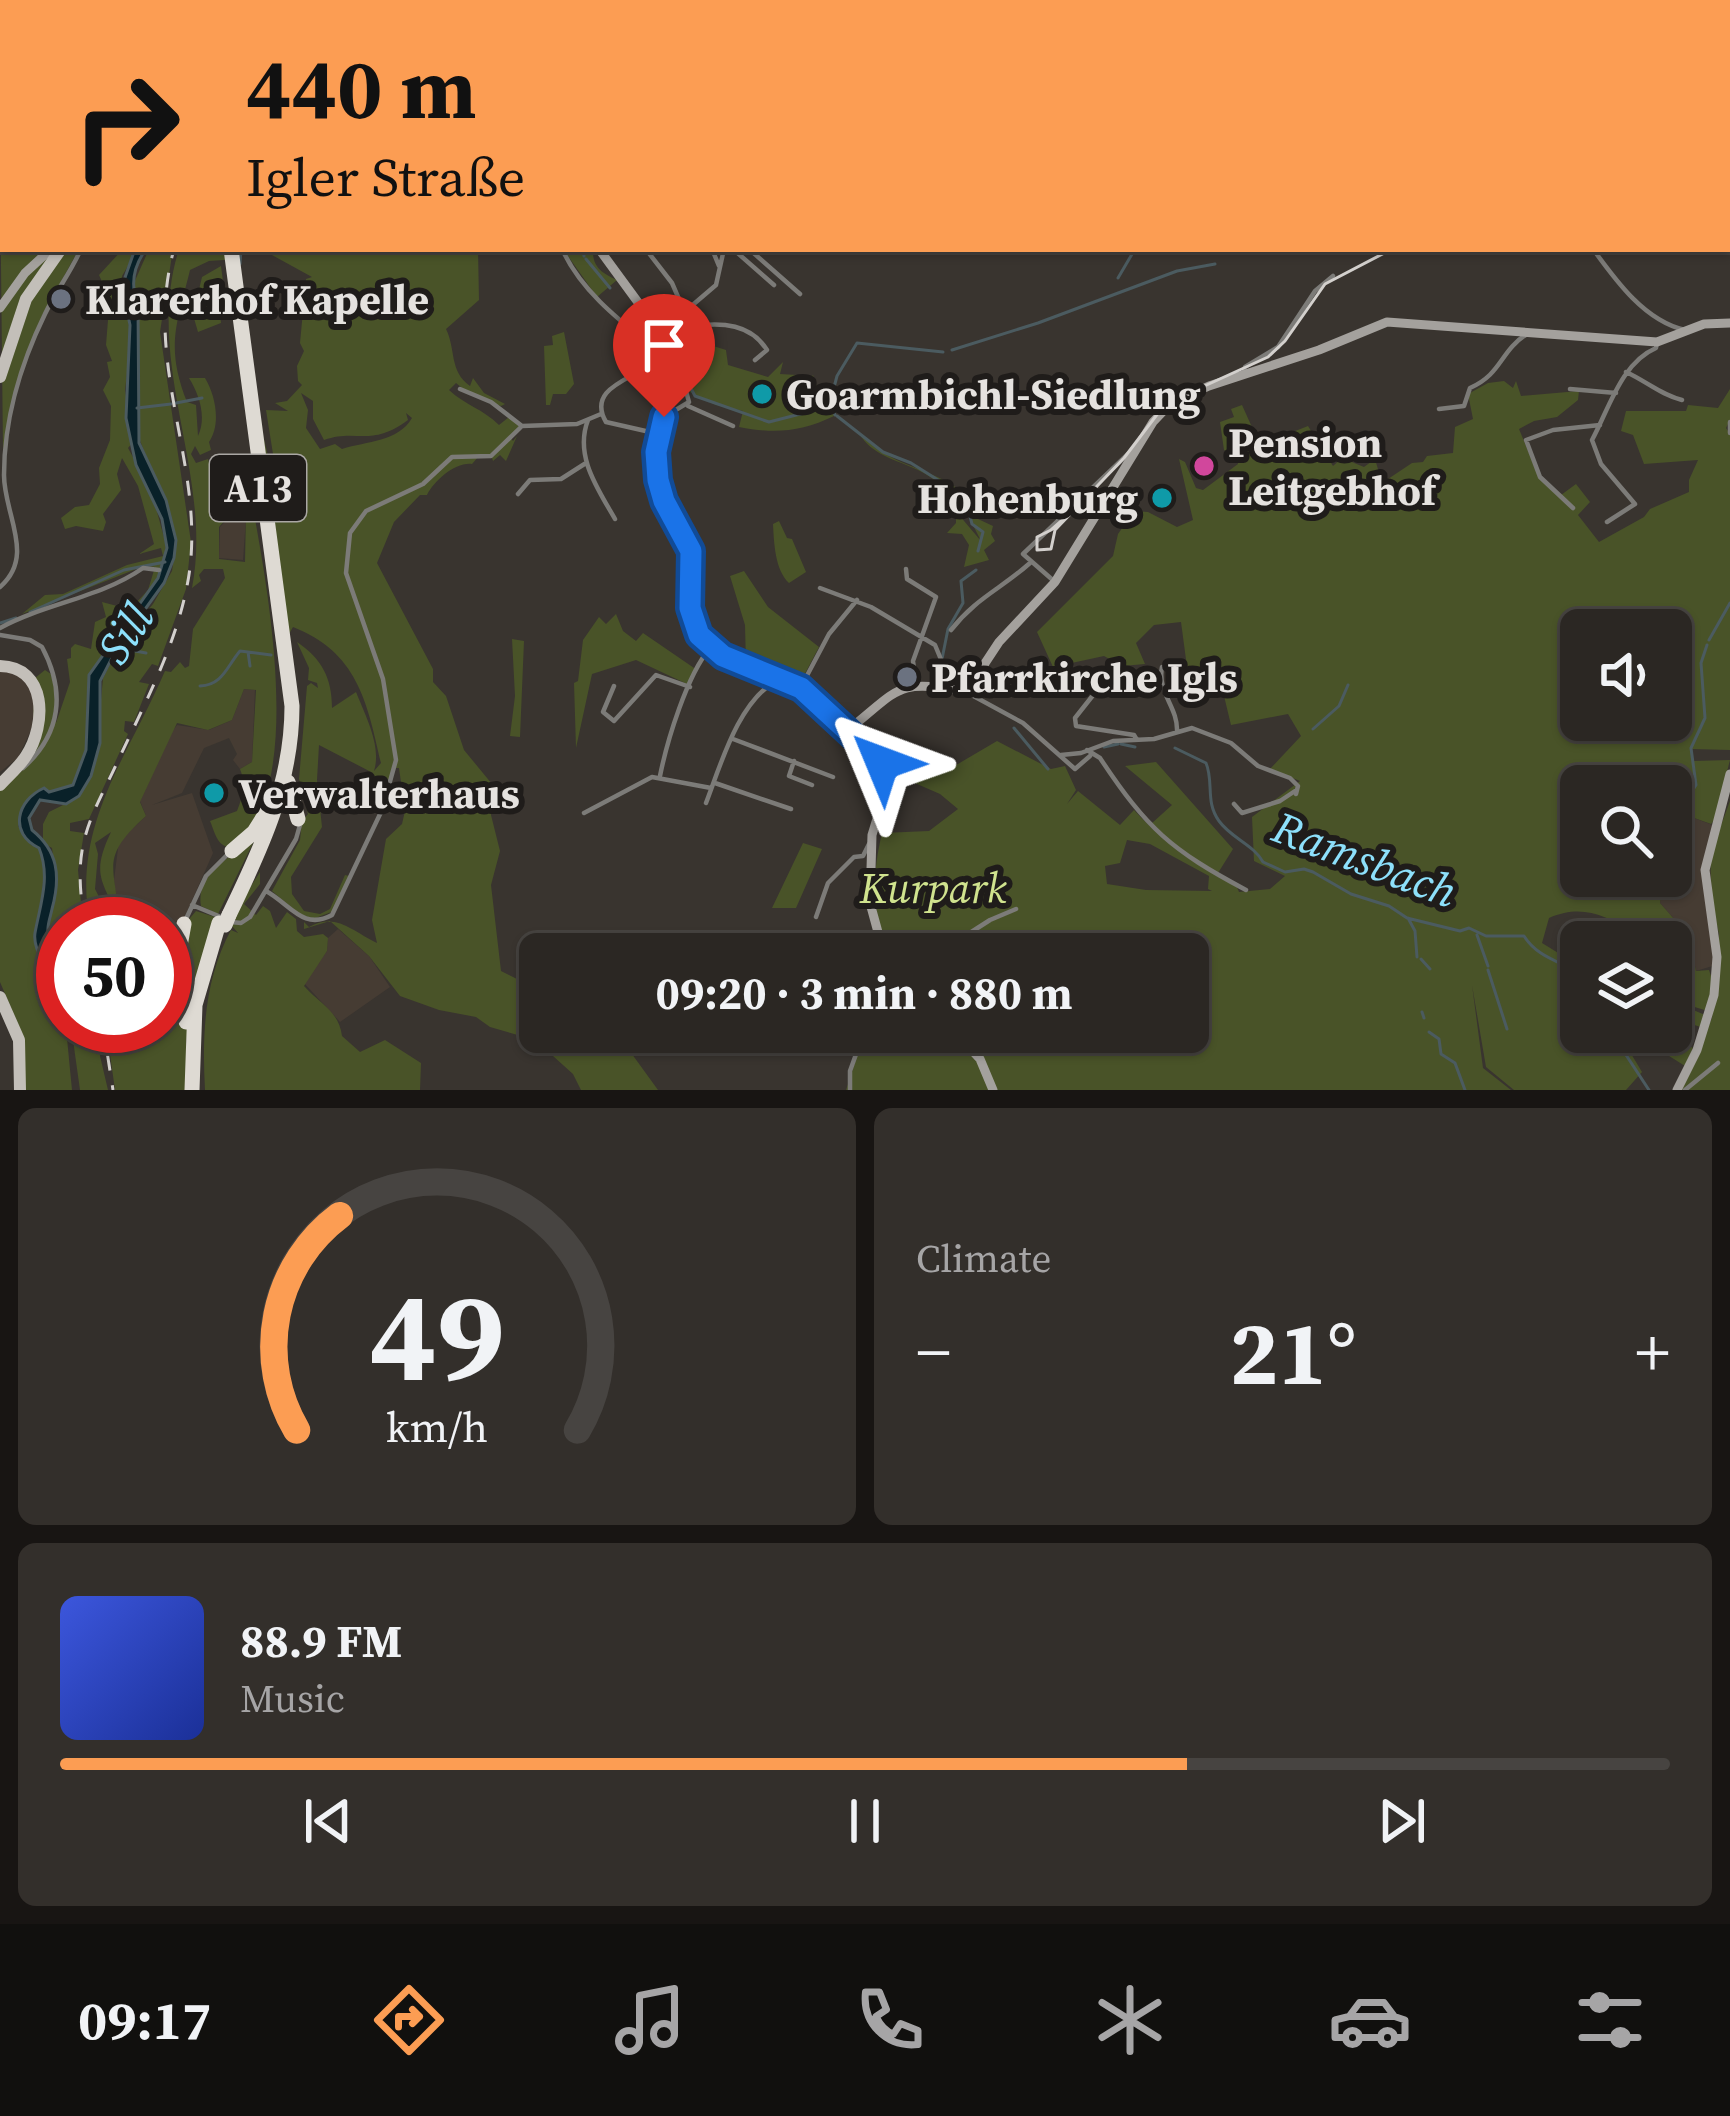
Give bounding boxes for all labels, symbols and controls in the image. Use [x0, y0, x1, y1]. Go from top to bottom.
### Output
text: 440 m [246, 31, 477, 146]
icon: right [48, 48, 204, 204]
text: Igler Straße [246, 140, 525, 214]
place label: Klarerhof Kapelle [85, 270, 429, 328]
marker: Klarerhof Kapelle [48, 286, 74, 312]
pin [613, 294, 715, 417]
icon: arrive [631, 312, 697, 378]
place label: Goarmbichl-Siedlung [786, 365, 1201, 423]
marker: Goarmbichl-Siedlung [749, 381, 775, 407]
place label: Pension Leitgebhof [1228, 413, 1441, 519]
marker: Pension Leitgebhof [1191, 453, 1217, 479]
road number: A13 [210, 455, 306, 521]
place label: Hohenburg [917, 469, 1138, 527]
marker: Hohenburg [1149, 485, 1175, 511]
water label: Sill [82, 590, 168, 675]
map controls [1560, 609, 1692, 1053]
button: sound [1560, 609, 1692, 741]
place label: Pfarrkirche Igls [931, 648, 1238, 706]
marker: Pfarrkirche Igls [894, 664, 920, 690]
position arrow [819, 700, 945, 826]
place label: Verwalterhaus [238, 764, 520, 822]
button: search [1560, 765, 1692, 897]
marker: Verwalterhaus [201, 780, 227, 806]
water label: Ramsbach [1263, 795, 1466, 922]
park label: Kurpark [858, 859, 1007, 917]
speed limit sign: 50 [36, 897, 192, 1053]
button: layers [1560, 921, 1692, 1053]
text: 09:20 · 3 min · 880 m [656, 962, 1072, 1024]
text: Climate [916, 1232, 1051, 1285]
text: 49 [369, 1250, 505, 1421]
text: 21° [1229, 1291, 1357, 1414]
text: − [916, 1307, 951, 1397]
text: + [1635, 1307, 1670, 1397]
text: km/h [386, 1397, 488, 1455]
text: 88.9 FM [240, 1610, 402, 1672]
text: Music [240, 1672, 345, 1725]
icon: previous [295, 1788, 361, 1854]
icon: pause [832, 1788, 898, 1854]
icon: next [1369, 1788, 1435, 1854]
icon: directions [367, 1978, 451, 2062]
icon: music [608, 1978, 692, 2062]
icon: phone [848, 1978, 932, 2062]
icon: climate [1088, 1978, 1172, 2062]
icon: car [1328, 1978, 1412, 2062]
icon: filters [1568, 1978, 1652, 2062]
text: 09:17 [78, 1983, 211, 2057]

